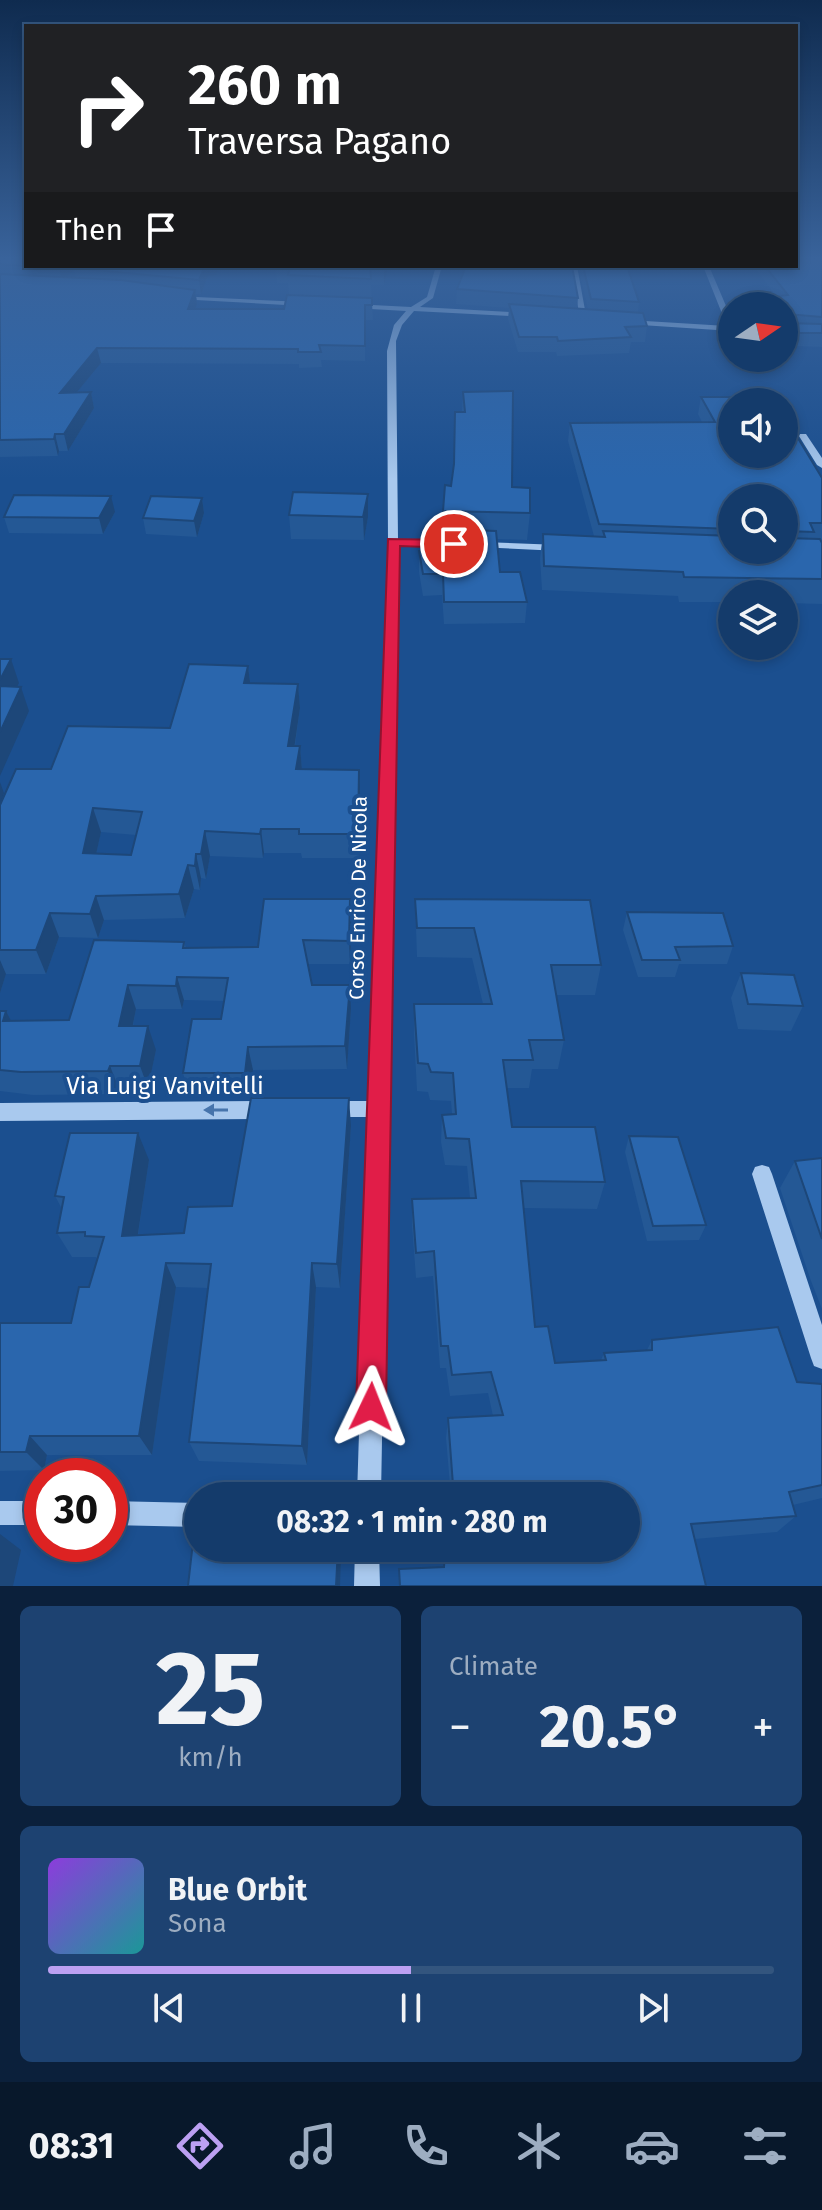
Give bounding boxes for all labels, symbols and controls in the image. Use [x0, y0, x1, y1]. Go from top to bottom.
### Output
text: 260 m [188, 52, 342, 119]
icon: right [56, 56, 160, 160]
text: Traversa Pagano [188, 120, 451, 164]
icon: arrive [139, 208, 183, 252]
text: Then [56, 212, 123, 248]
north arrow [718, 292, 798, 372]
map controls [718, 292, 798, 660]
button: sound [718, 388, 798, 468]
button: search [718, 484, 798, 564]
pin [420, 510, 488, 578]
icon: arrive [432, 522, 476, 566]
button: layers [718, 580, 798, 660]
street label: Corso Enrico De Nicola [344, 796, 372, 1000]
street label: Via Luigi Vanvitelli [66, 1072, 264, 1100]
one-way arrow [203, 1104, 228, 1116]
position arrow [329, 1365, 413, 1449]
speed limit sign: 30 [24, 1458, 128, 1562]
text: 08:32 · 1 min · 280 m [276, 1504, 548, 1540]
text: 25 [156, 1627, 265, 1752]
text: Climate [449, 1651, 538, 1682]
text: 20.5° [540, 1691, 683, 1763]
text: − [449, 1701, 471, 1754]
text: + [752, 1701, 774, 1754]
text: km/h [178, 1742, 243, 1773]
text: Blue Orbit [168, 1872, 307, 1908]
text: Sona [168, 1908, 227, 1939]
icon: previous [147, 1986, 191, 2030]
icon: pause [389, 1986, 433, 2030]
icon: next [631, 1986, 675, 2030]
icon: directions [172, 2118, 228, 2174]
icon: music [285, 2118, 341, 2174]
icon: phone [398, 2118, 454, 2174]
icon: climate [511, 2118, 567, 2174]
icon: car [624, 2118, 680, 2174]
icon: filters [737, 2118, 793, 2174]
text: 08:31 [29, 2124, 114, 2168]

